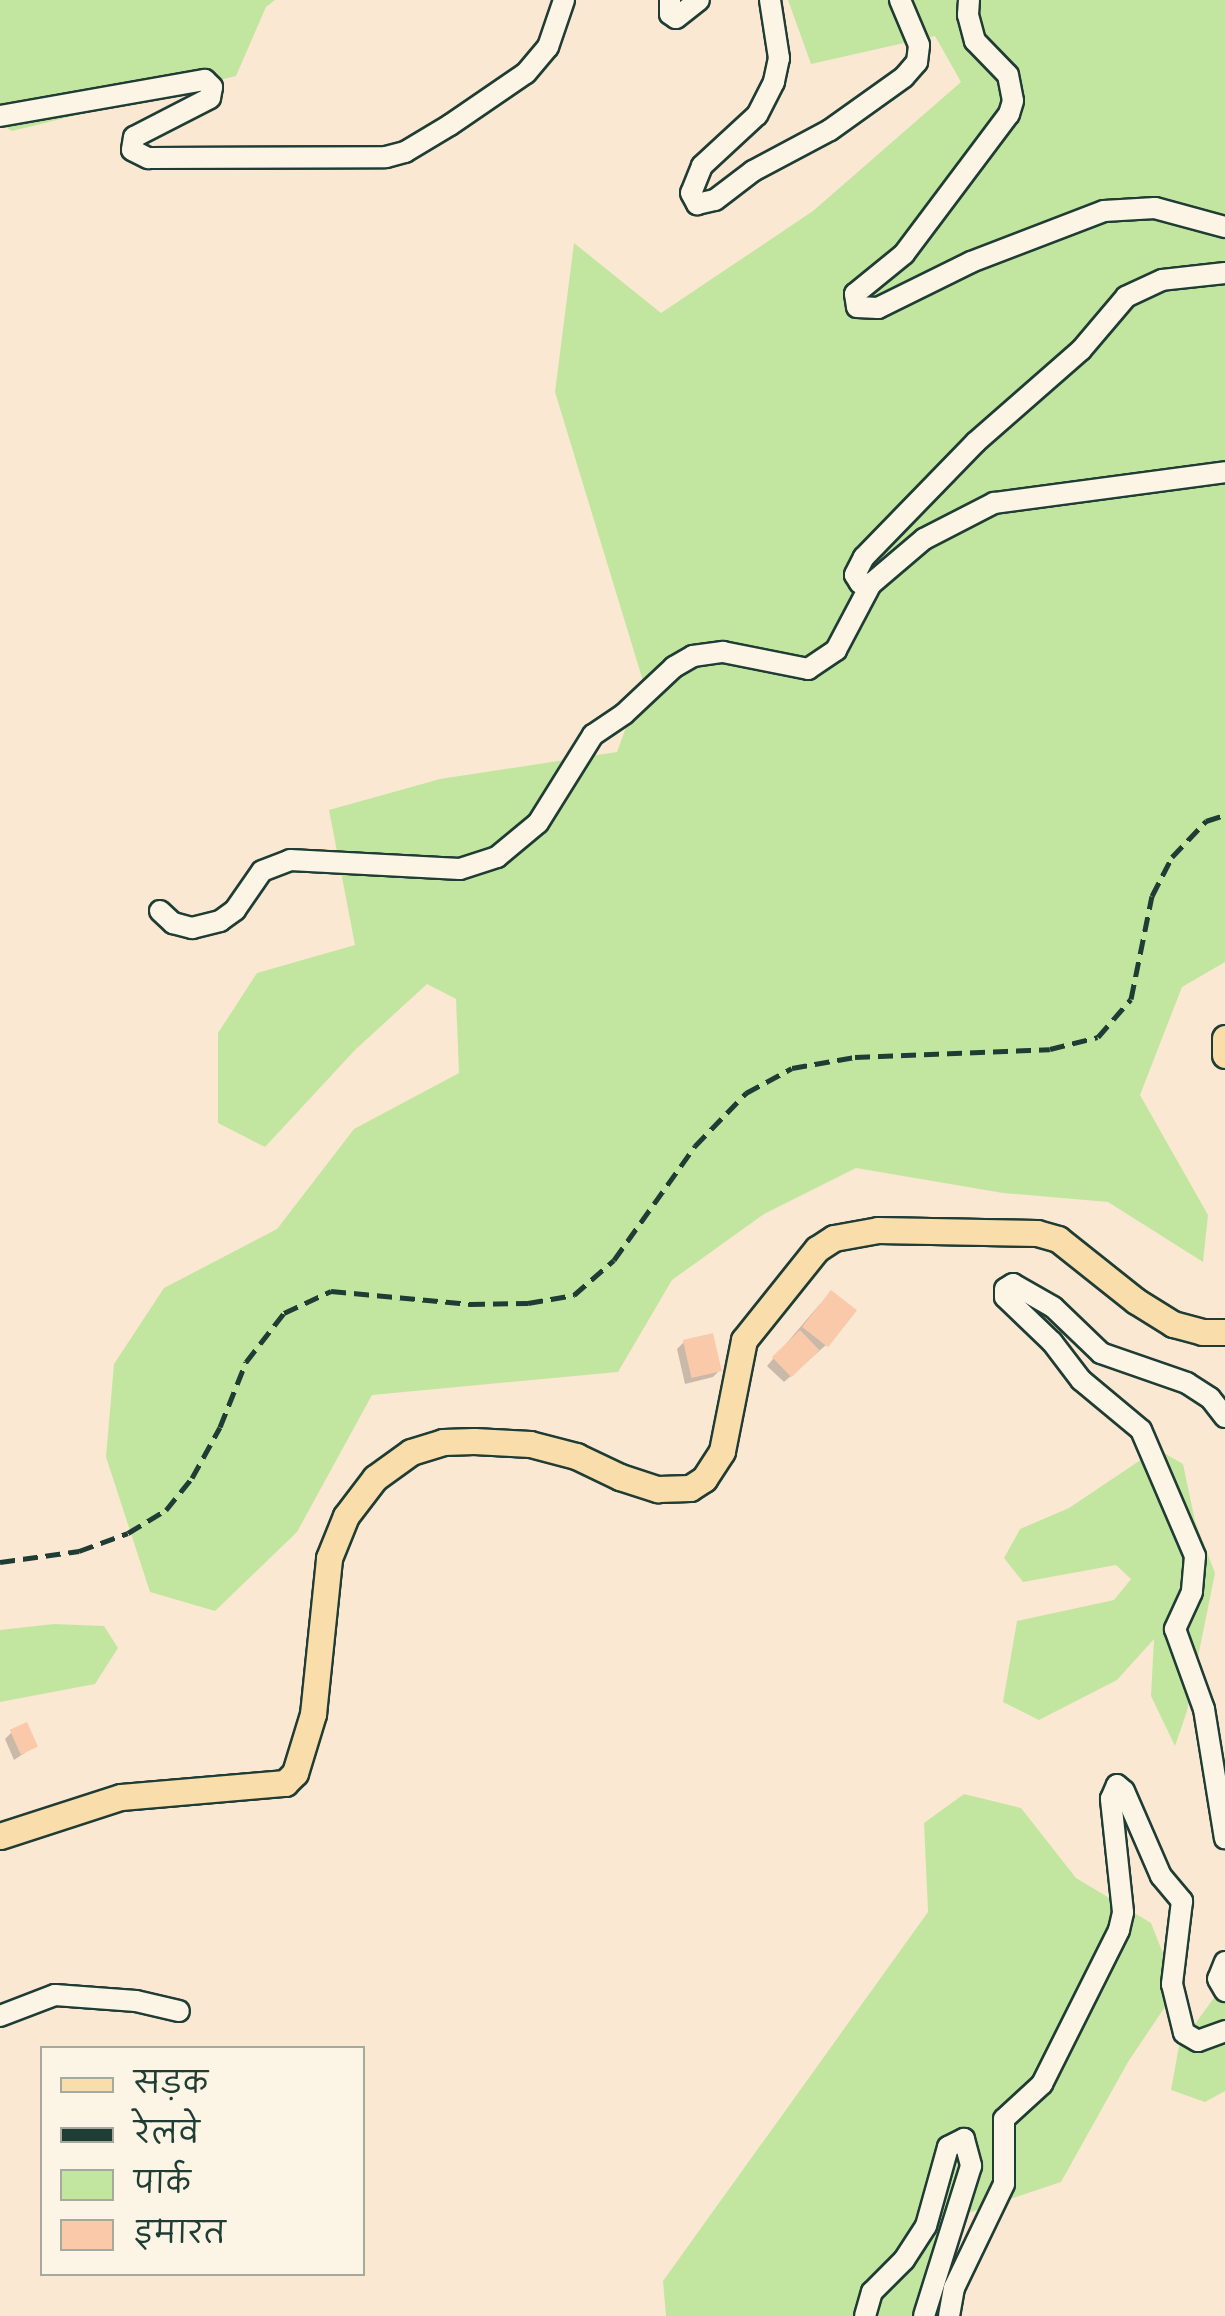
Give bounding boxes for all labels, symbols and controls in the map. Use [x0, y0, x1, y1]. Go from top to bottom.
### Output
legend [40, 2046, 365, 2276]
text: सड़क [134, 2062, 208, 2102]
text: रेलवे [134, 2112, 200, 2152]
text: पार्क [134, 2162, 191, 2202]
text: इमारत [134, 2212, 226, 2252]

